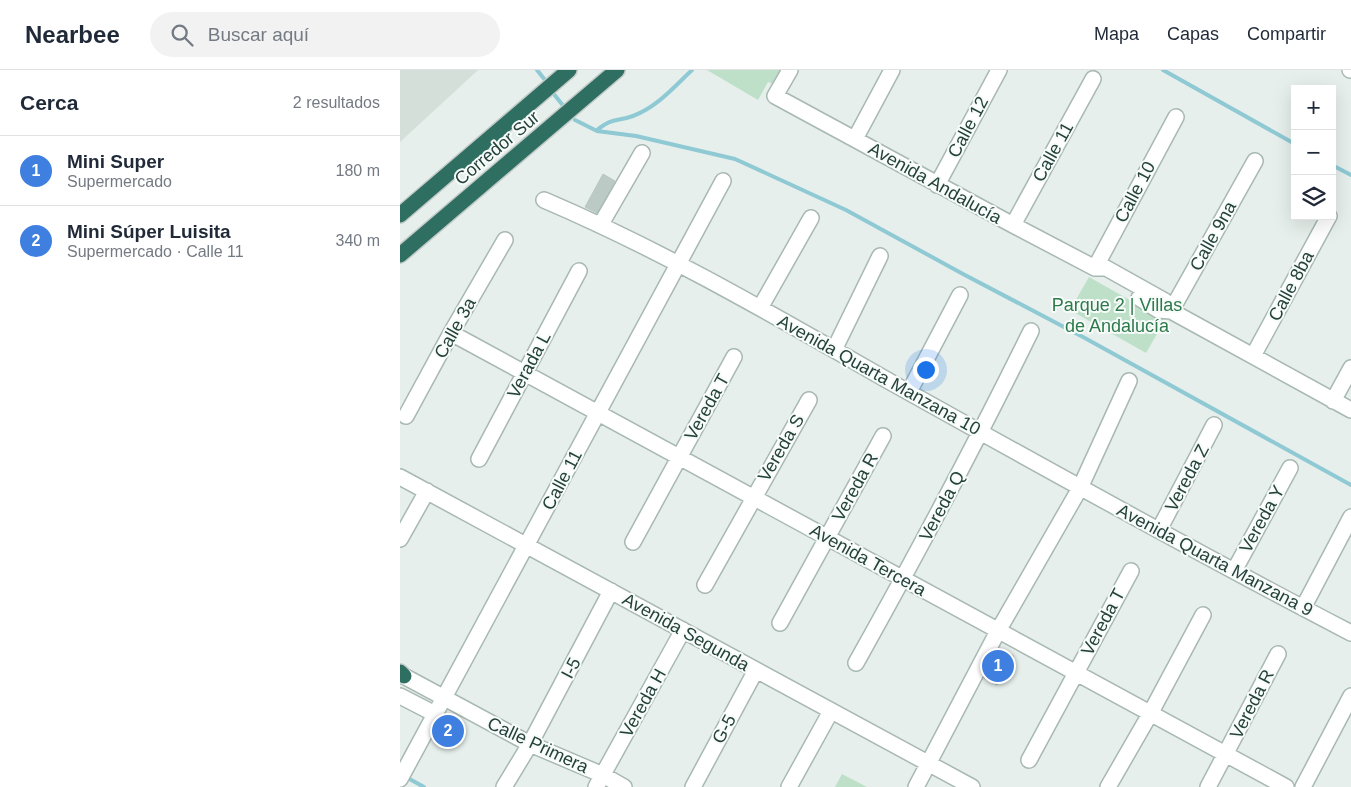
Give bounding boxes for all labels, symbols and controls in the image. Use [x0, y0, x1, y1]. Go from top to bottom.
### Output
search box [150, 12, 500, 57]
text: Nearbee [25, 21, 120, 48]
icon: search [168, 21, 196, 49]
text: Buscar aquí [208, 24, 309, 45]
text: Mapa [1094, 24, 1139, 44]
text: Capas [1167, 24, 1219, 44]
text: Compartir [1247, 24, 1326, 44]
map controls [1291, 85, 1336, 220]
button: + [1291, 85, 1336, 130]
text: Cerca [20, 91, 78, 114]
street label: Calle 12 [944, 93, 992, 161]
text: 2 resultados [293, 94, 380, 111]
street label: Corredor Sur [451, 107, 543, 189]
street label: Calle 11 [1029, 119, 1077, 185]
button: − [1291, 130, 1336, 175]
street label: Avenida Andalucía [865, 138, 1006, 228]
text: Mini Super [67, 151, 164, 172]
street label: Calle 10 [1111, 158, 1159, 226]
text: 1 [32, 162, 40, 179]
text: 180 m [336, 162, 380, 179]
text: Supermercado [67, 173, 172, 190]
button: layers [1291, 175, 1336, 220]
street label: Calle 9na [1186, 197, 1241, 274]
text: Mini Súper Luisita [67, 221, 231, 242]
text: 2 [32, 232, 40, 249]
text: 340 m [336, 232, 380, 249]
text: Supermercado · Calle 11 [67, 243, 244, 260]
street label: Calle 8ba [1264, 247, 1318, 324]
street label: Calle 3a [430, 293, 480, 362]
park label: Parque 2 | Villas de Andalucía [1052, 295, 1182, 336]
street label: Avenida Quarta Manzana 10 [774, 311, 984, 439]
street label: Verada L [503, 328, 555, 402]
your location [913, 357, 939, 383]
street label: Vereda T [681, 370, 733, 444]
street label: Vereda S [754, 411, 808, 485]
street label: Vereda Z [1161, 441, 1213, 515]
street label: Calle 11 [538, 447, 586, 513]
street label: Vereda R [828, 449, 882, 525]
street label: Vereda Q [915, 468, 969, 544]
street label: Vereda Y [1235, 482, 1289, 556]
street label: Avenida Quarta Manzana 9 [1114, 500, 1316, 620]
street label: Avenida Tercera [807, 520, 930, 601]
street label: Vereda T [1077, 585, 1129, 659]
street label: Avenida Segunda [619, 589, 754, 676]
pin: 1 [982, 647, 1014, 685]
street label: I-5 [557, 654, 585, 682]
street label: Vereda H [616, 665, 670, 741]
street label: Vereda R [1226, 666, 1278, 742]
street label: G-5 [708, 711, 740, 747]
pin: 2 [432, 712, 464, 750]
street label: Calle Primera [484, 713, 593, 778]

